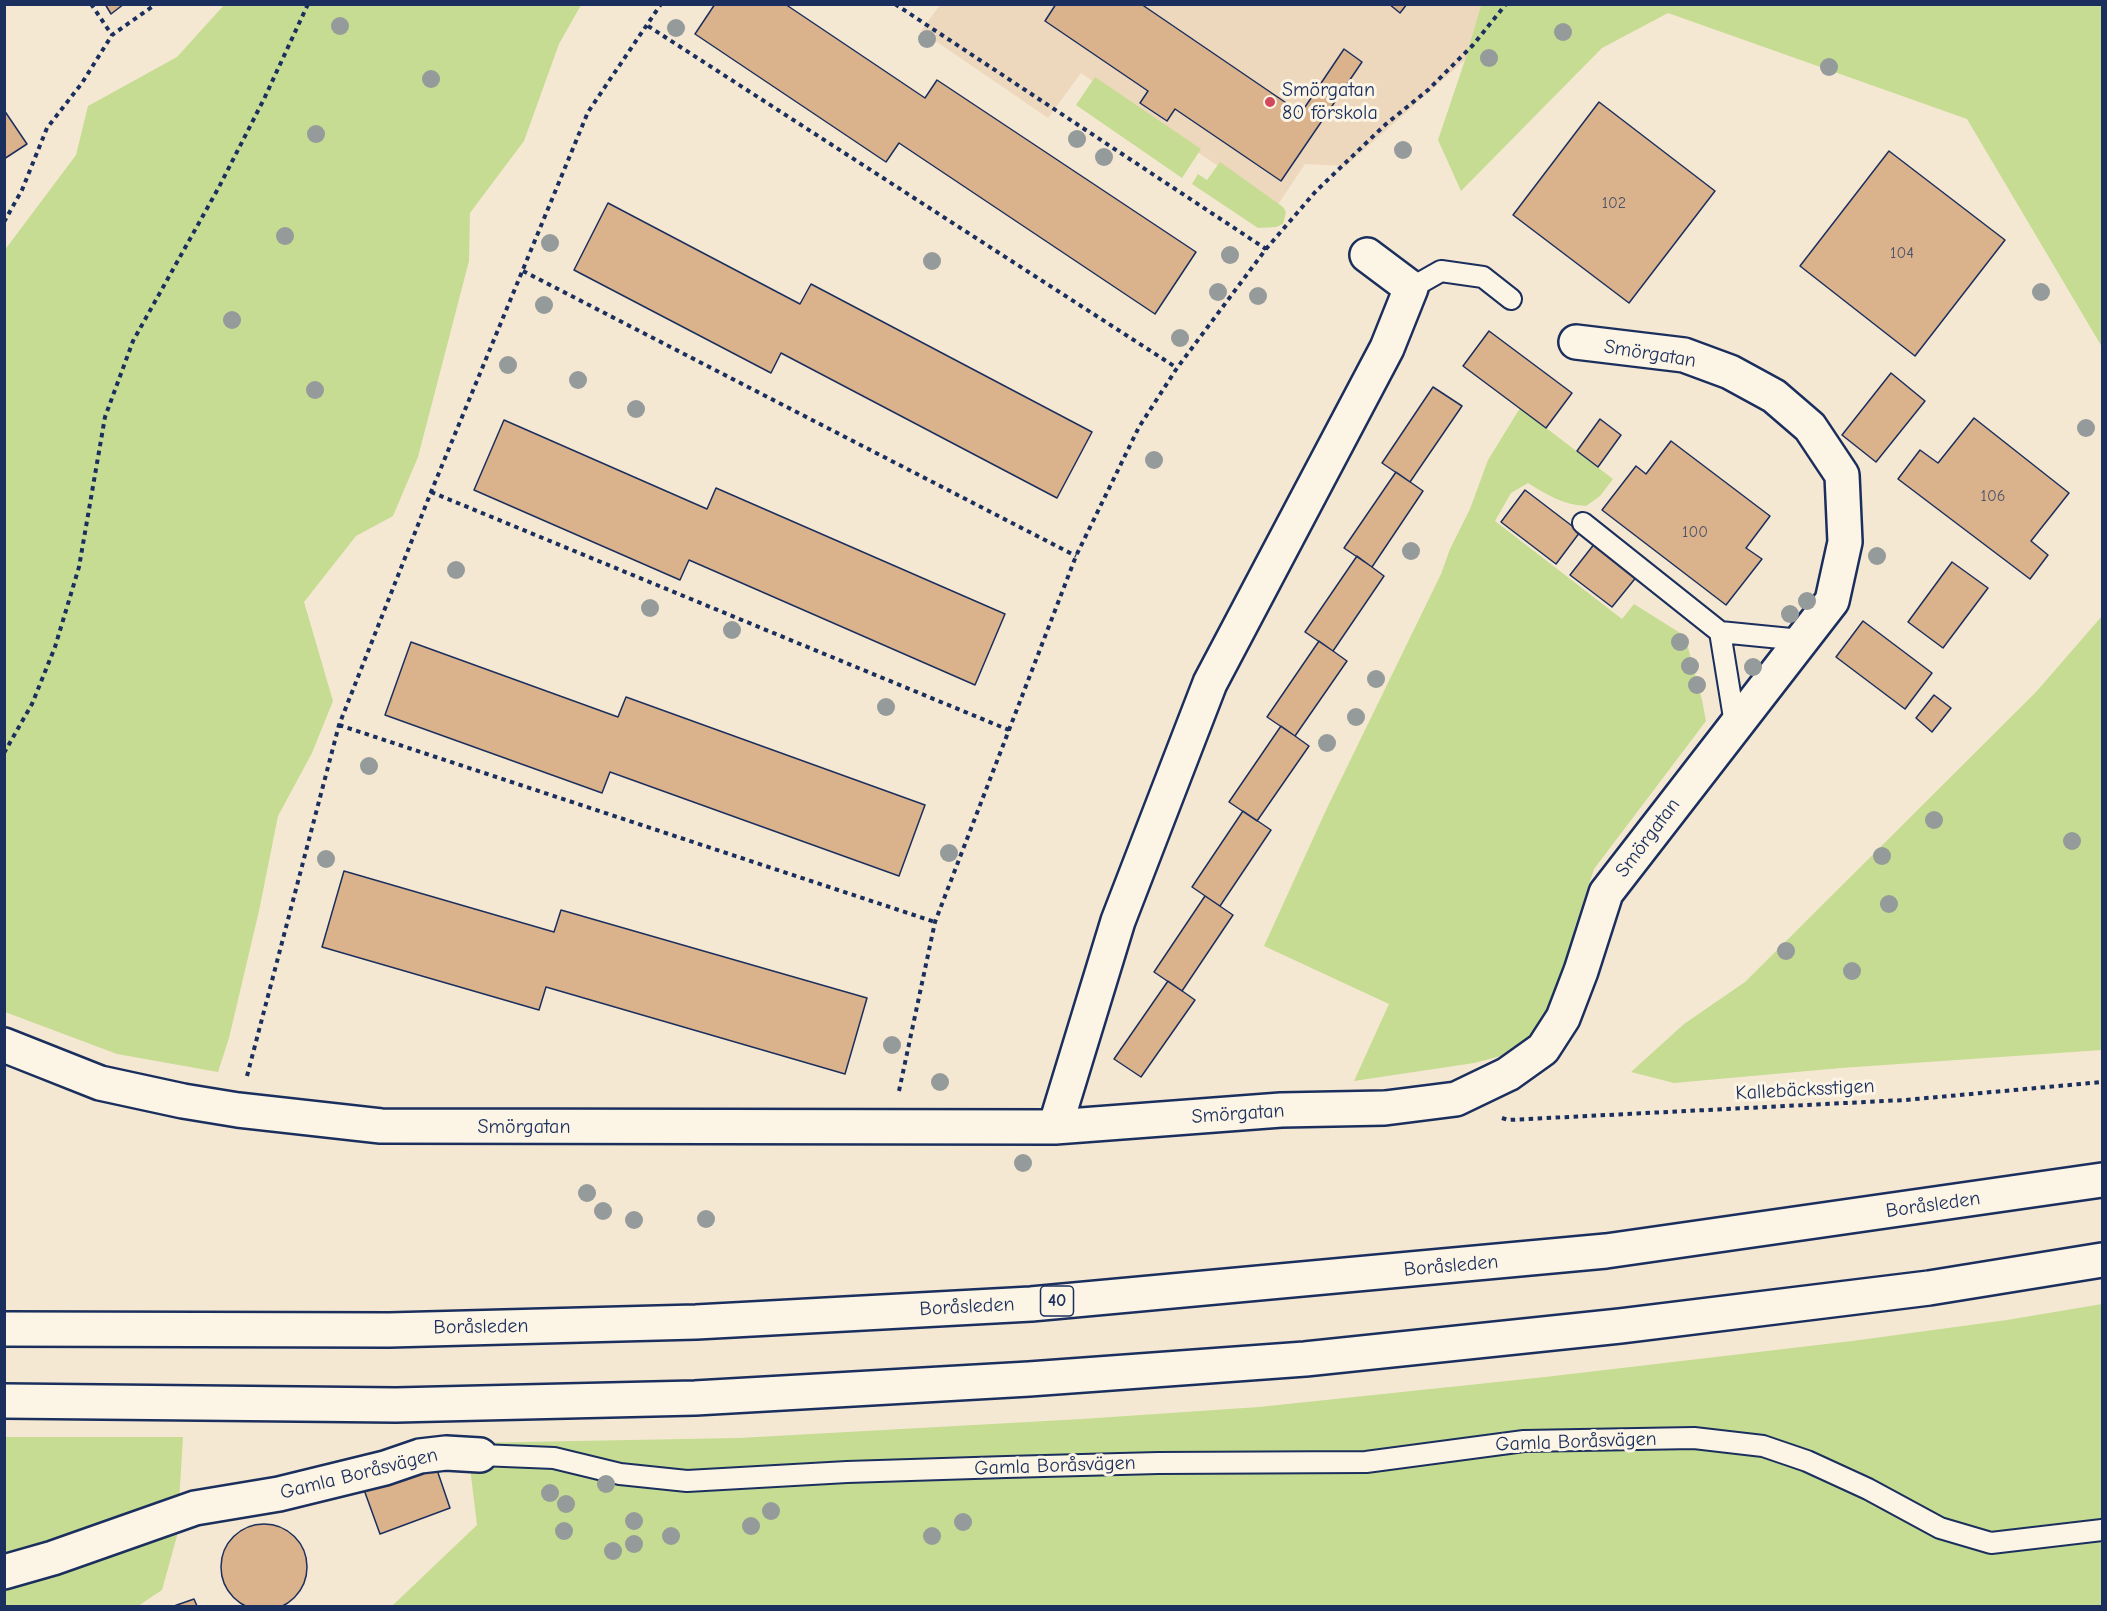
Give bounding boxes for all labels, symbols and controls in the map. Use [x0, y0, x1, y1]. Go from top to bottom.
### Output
place label: Smörgatan 80 förskola [1282, 78, 1378, 125]
marker: Smörgatan 80 förskola [1263, 95, 1277, 109]
house number: 102 [1602, 193, 1626, 213]
house number: 104 [1890, 243, 1914, 263]
street label: Smörgatan [1602, 335, 1698, 373]
house number: 106 [1981, 486, 2005, 506]
house number: 100 [1682, 522, 1708, 542]
street label: Smörgatan [1610, 794, 1686, 882]
street label: Kallebäcksstigen [1735, 1074, 1875, 1106]
street label: Smörgatan [1191, 1099, 1285, 1129]
street label: Smörgatan [478, 1115, 570, 1139]
street label: Boråsleden [1884, 1187, 1982, 1223]
street label: Boråsleden [1403, 1250, 1499, 1282]
road number: 40 [1040, 1286, 1074, 1316]
street label: Boråsleden [919, 1293, 1015, 1321]
street label: Boråsleden [433, 1314, 529, 1340]
street label: Gamla Boråsvägen [1495, 1427, 1657, 1457]
street label: Gamla Boråsvägen [278, 1443, 440, 1505]
street label: Gamla Boråsvägen [974, 1451, 1136, 1481]

